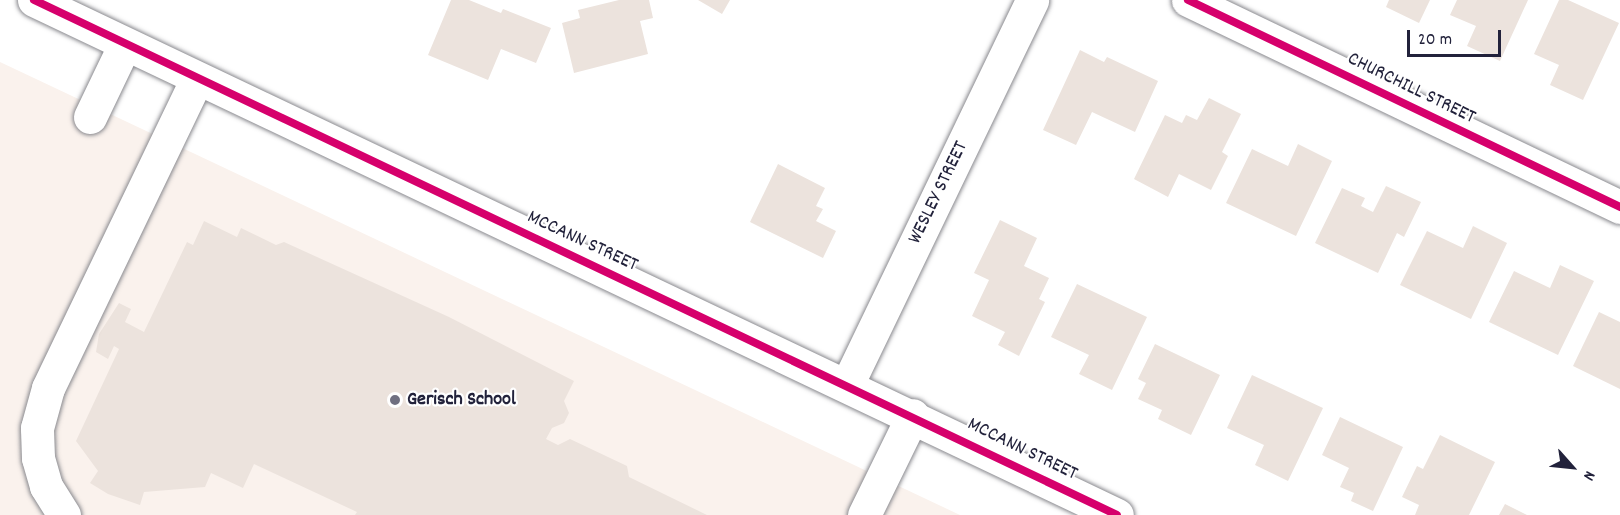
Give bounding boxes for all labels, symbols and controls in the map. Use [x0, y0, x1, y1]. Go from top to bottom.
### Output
scale bar [1410, 18, 1504, 56]
text: 20 m [1418, 28, 1452, 53]
street label: CHURCHILL STREET [1343, 48, 1479, 130]
street label: WESLEY STREET [904, 138, 974, 248]
street label: MCCANN STREET [523, 206, 641, 278]
place label: Gerisch School [407, 388, 516, 412]
marker: Gerisch School [388, 393, 402, 407]
street label: MCCANN STREET [963, 413, 1081, 487]
north arrow [1542, 437, 1602, 497]
text: N [1576, 467, 1601, 484]

